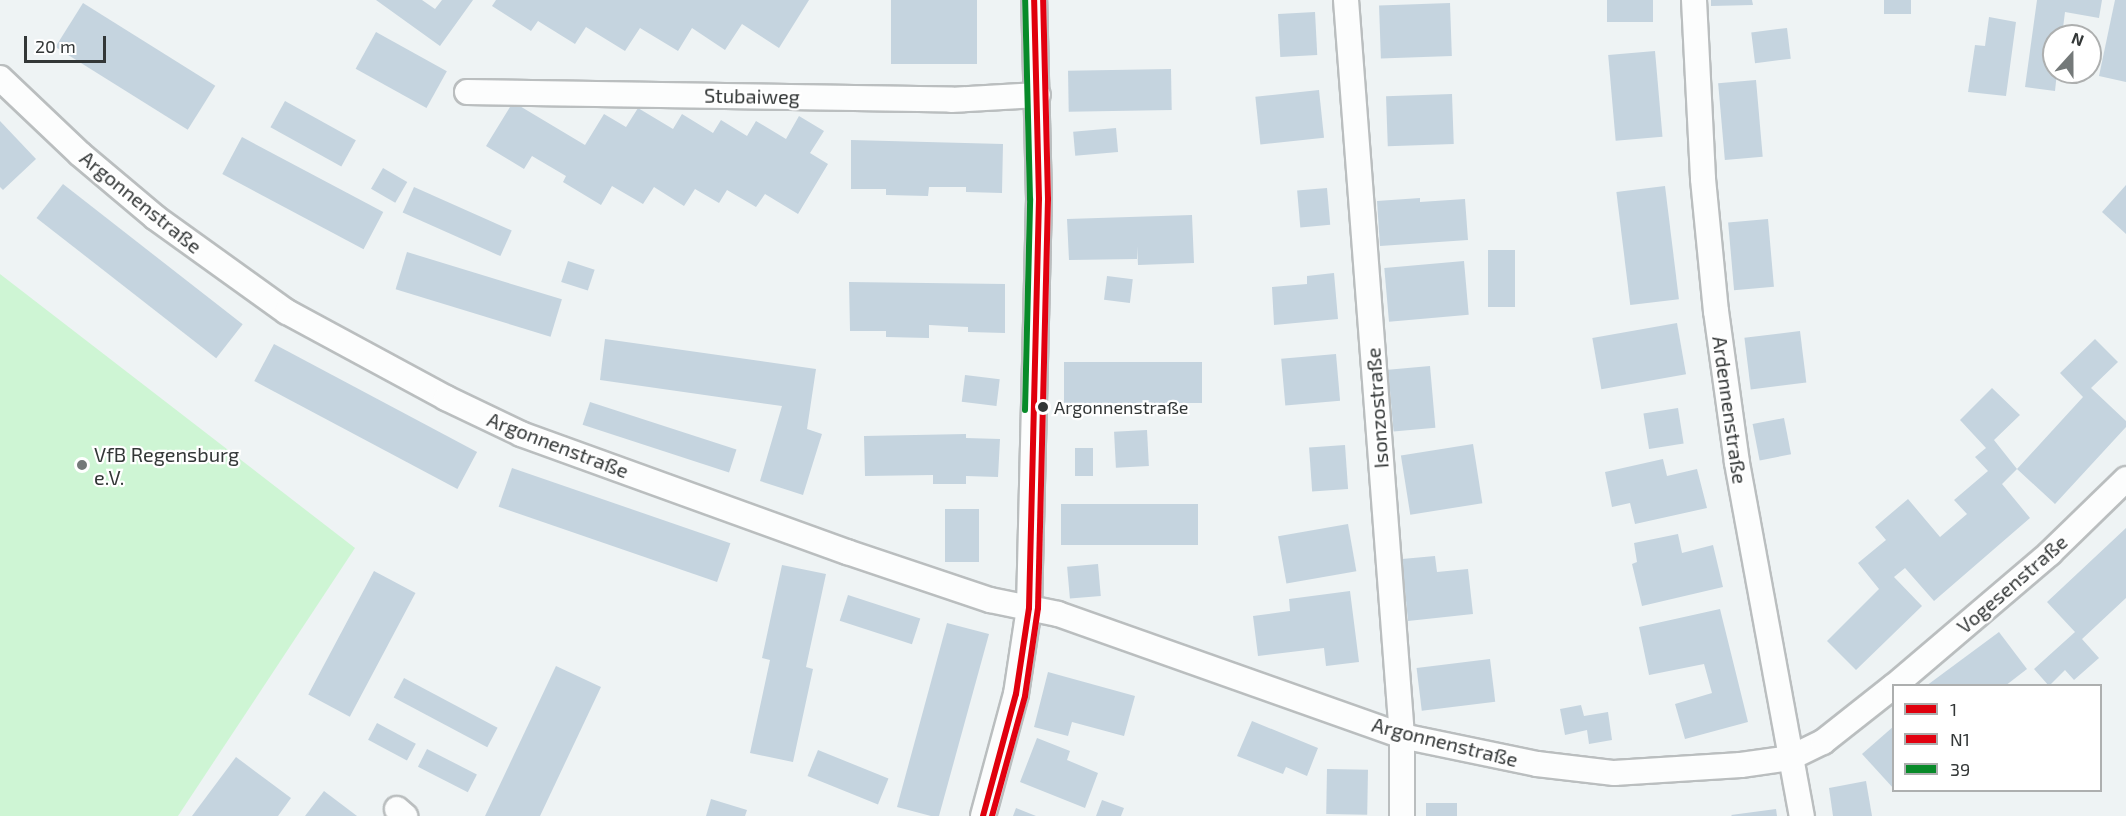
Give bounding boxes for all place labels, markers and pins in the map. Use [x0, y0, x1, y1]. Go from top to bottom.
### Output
place label: Argonnenstraße [1054, 396, 1188, 418]
marker: Argonnenstraße [1037, 401, 1049, 413]
place label: VfB Regensburg e.V. [94, 442, 239, 489]
marker: VfB Regensburg e.V. [75, 458, 89, 472]

